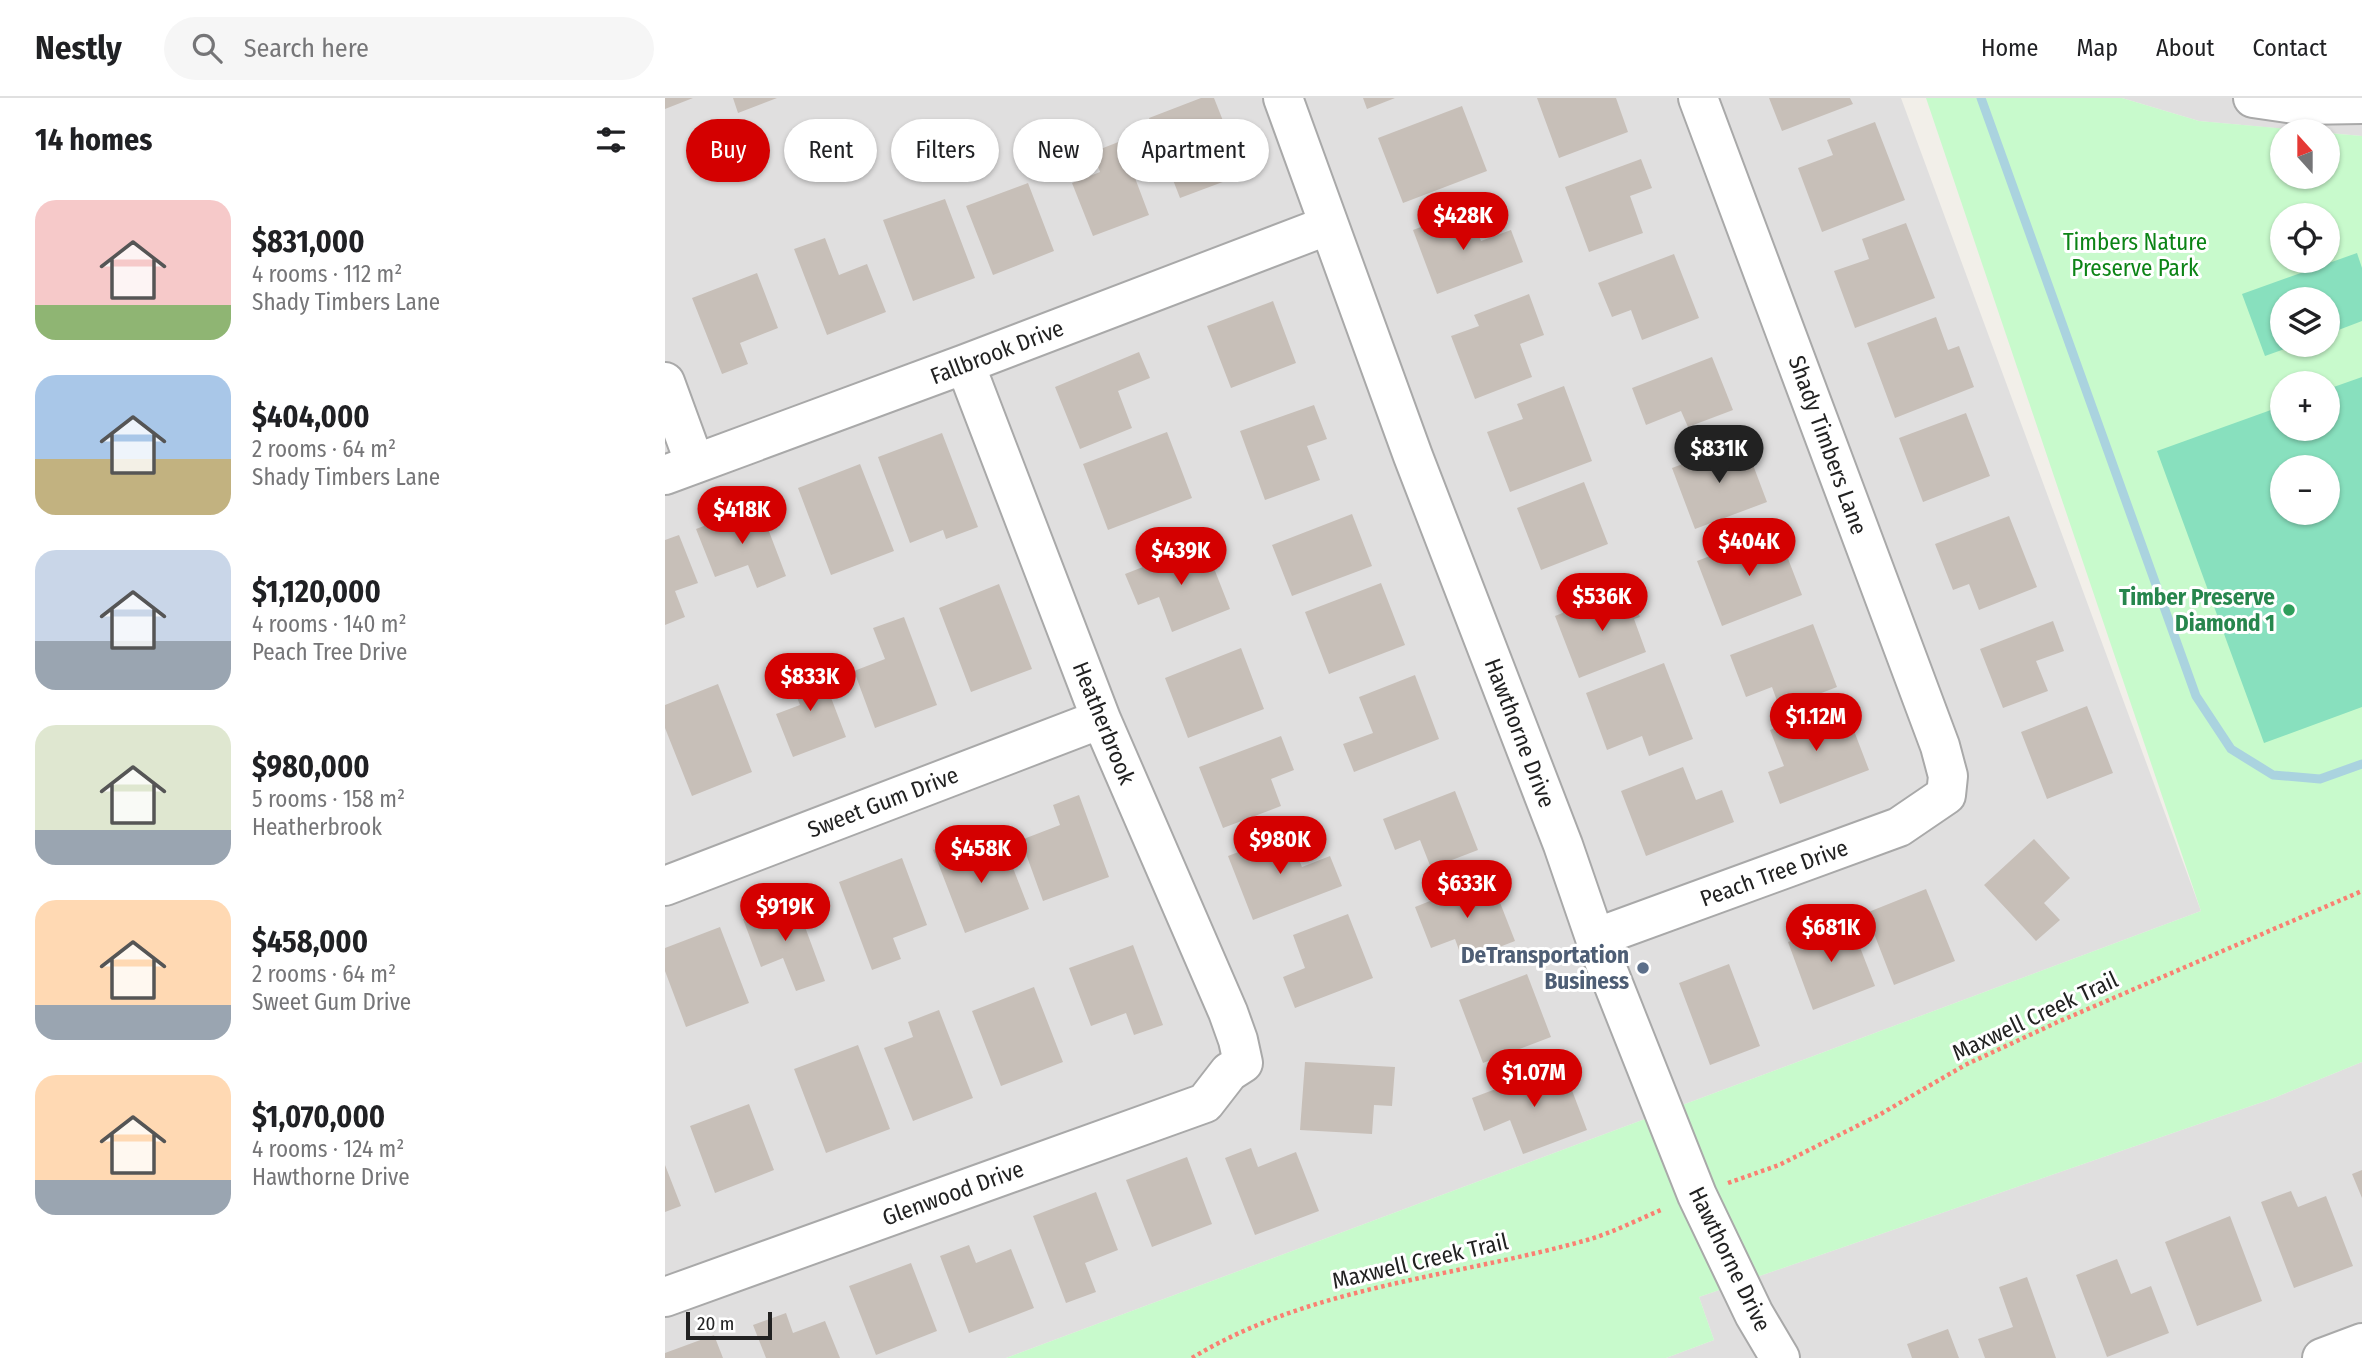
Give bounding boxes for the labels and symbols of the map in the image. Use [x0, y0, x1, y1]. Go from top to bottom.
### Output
north arrow [2270, 119, 2340, 189]
pin: $428K [1414, 192, 1512, 252]
park label: Timbers Nature Preserve Park [2063, 228, 2207, 282]
street label: Fallbrook Drive [926, 314, 1068, 390]
street label: Shady Timbers Lane [1783, 352, 1873, 538]
pin: $831K [1670, 426, 1768, 485]
pin: $418K [693, 486, 791, 546]
pin: $404K [1700, 518, 1798, 578]
pin: $439K [1132, 528, 1230, 587]
pin: $536K [1553, 574, 1651, 633]
place label: Timber Preserve Diamond 1 [2119, 583, 2275, 637]
marker: Timber Preserve Diamond 1 [2281, 602, 2297, 618]
pin: $833K [761, 654, 859, 713]
street label: Hawthorne Drive [1479, 654, 1561, 812]
street label: Heatherbrook [1067, 658, 1141, 789]
pin: $1.12M [1759, 694, 1873, 753]
street label: Sweet Gum Drive [804, 760, 962, 844]
pin: $980K [1231, 816, 1329, 876]
pin: $458K [932, 826, 1030, 885]
street label: Peach Tree Drive [1696, 833, 1852, 913]
pin: $633K [1418, 860, 1516, 920]
pin: $919K [736, 884, 834, 943]
pin: $681K [1782, 904, 1880, 964]
place label: DeTransportation Business [1461, 941, 1629, 995]
marker: DeTransportation Business [1635, 960, 1651, 976]
street label: Maxwell Creek Trail [1948, 965, 2122, 1067]
pin: $1.07M [1477, 1049, 1591, 1109]
street label: Glenwood Drive [879, 1154, 1027, 1232]
street label: Hawthorne Drive [1683, 1182, 1777, 1336]
street label: Maxwell Creek Trail [1329, 1227, 1511, 1295]
scale bar [686, 1309, 772, 1341]

